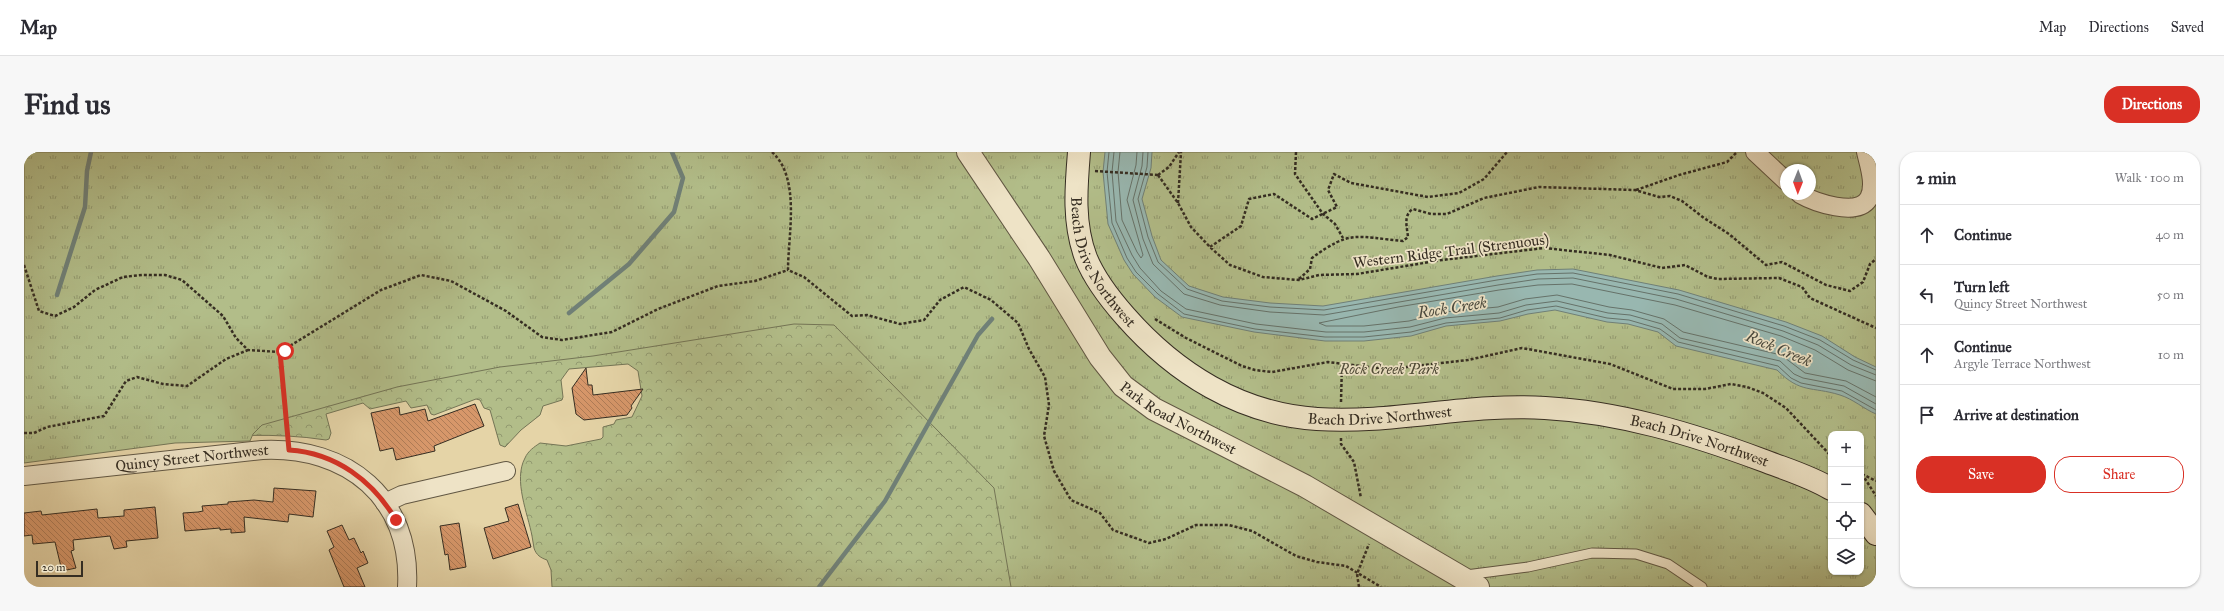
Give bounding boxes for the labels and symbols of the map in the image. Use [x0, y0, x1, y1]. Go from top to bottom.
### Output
north arrow [1780, 164, 1816, 200]
street label: Beach Drive Northwest [1067, 197, 1140, 331]
street label: Western Ridge Trail (Strenuous) [1352, 230, 1550, 273]
water label: Rock Creek [1415, 293, 1488, 322]
water label: Rock Creek [1742, 326, 1815, 371]
route start [276, 342, 294, 360]
park label: Rock Creek Park [1338, 360, 1439, 378]
street label: Park Road Northwest [1116, 378, 1240, 459]
street label: Beach Drive Northwest [1307, 402, 1453, 429]
street label: Beach Drive Northwest [1628, 411, 1772, 471]
street label: Quincy Street Northwest [114, 441, 270, 475]
route end [387, 511, 405, 529]
scale bar [36, 559, 83, 578]

